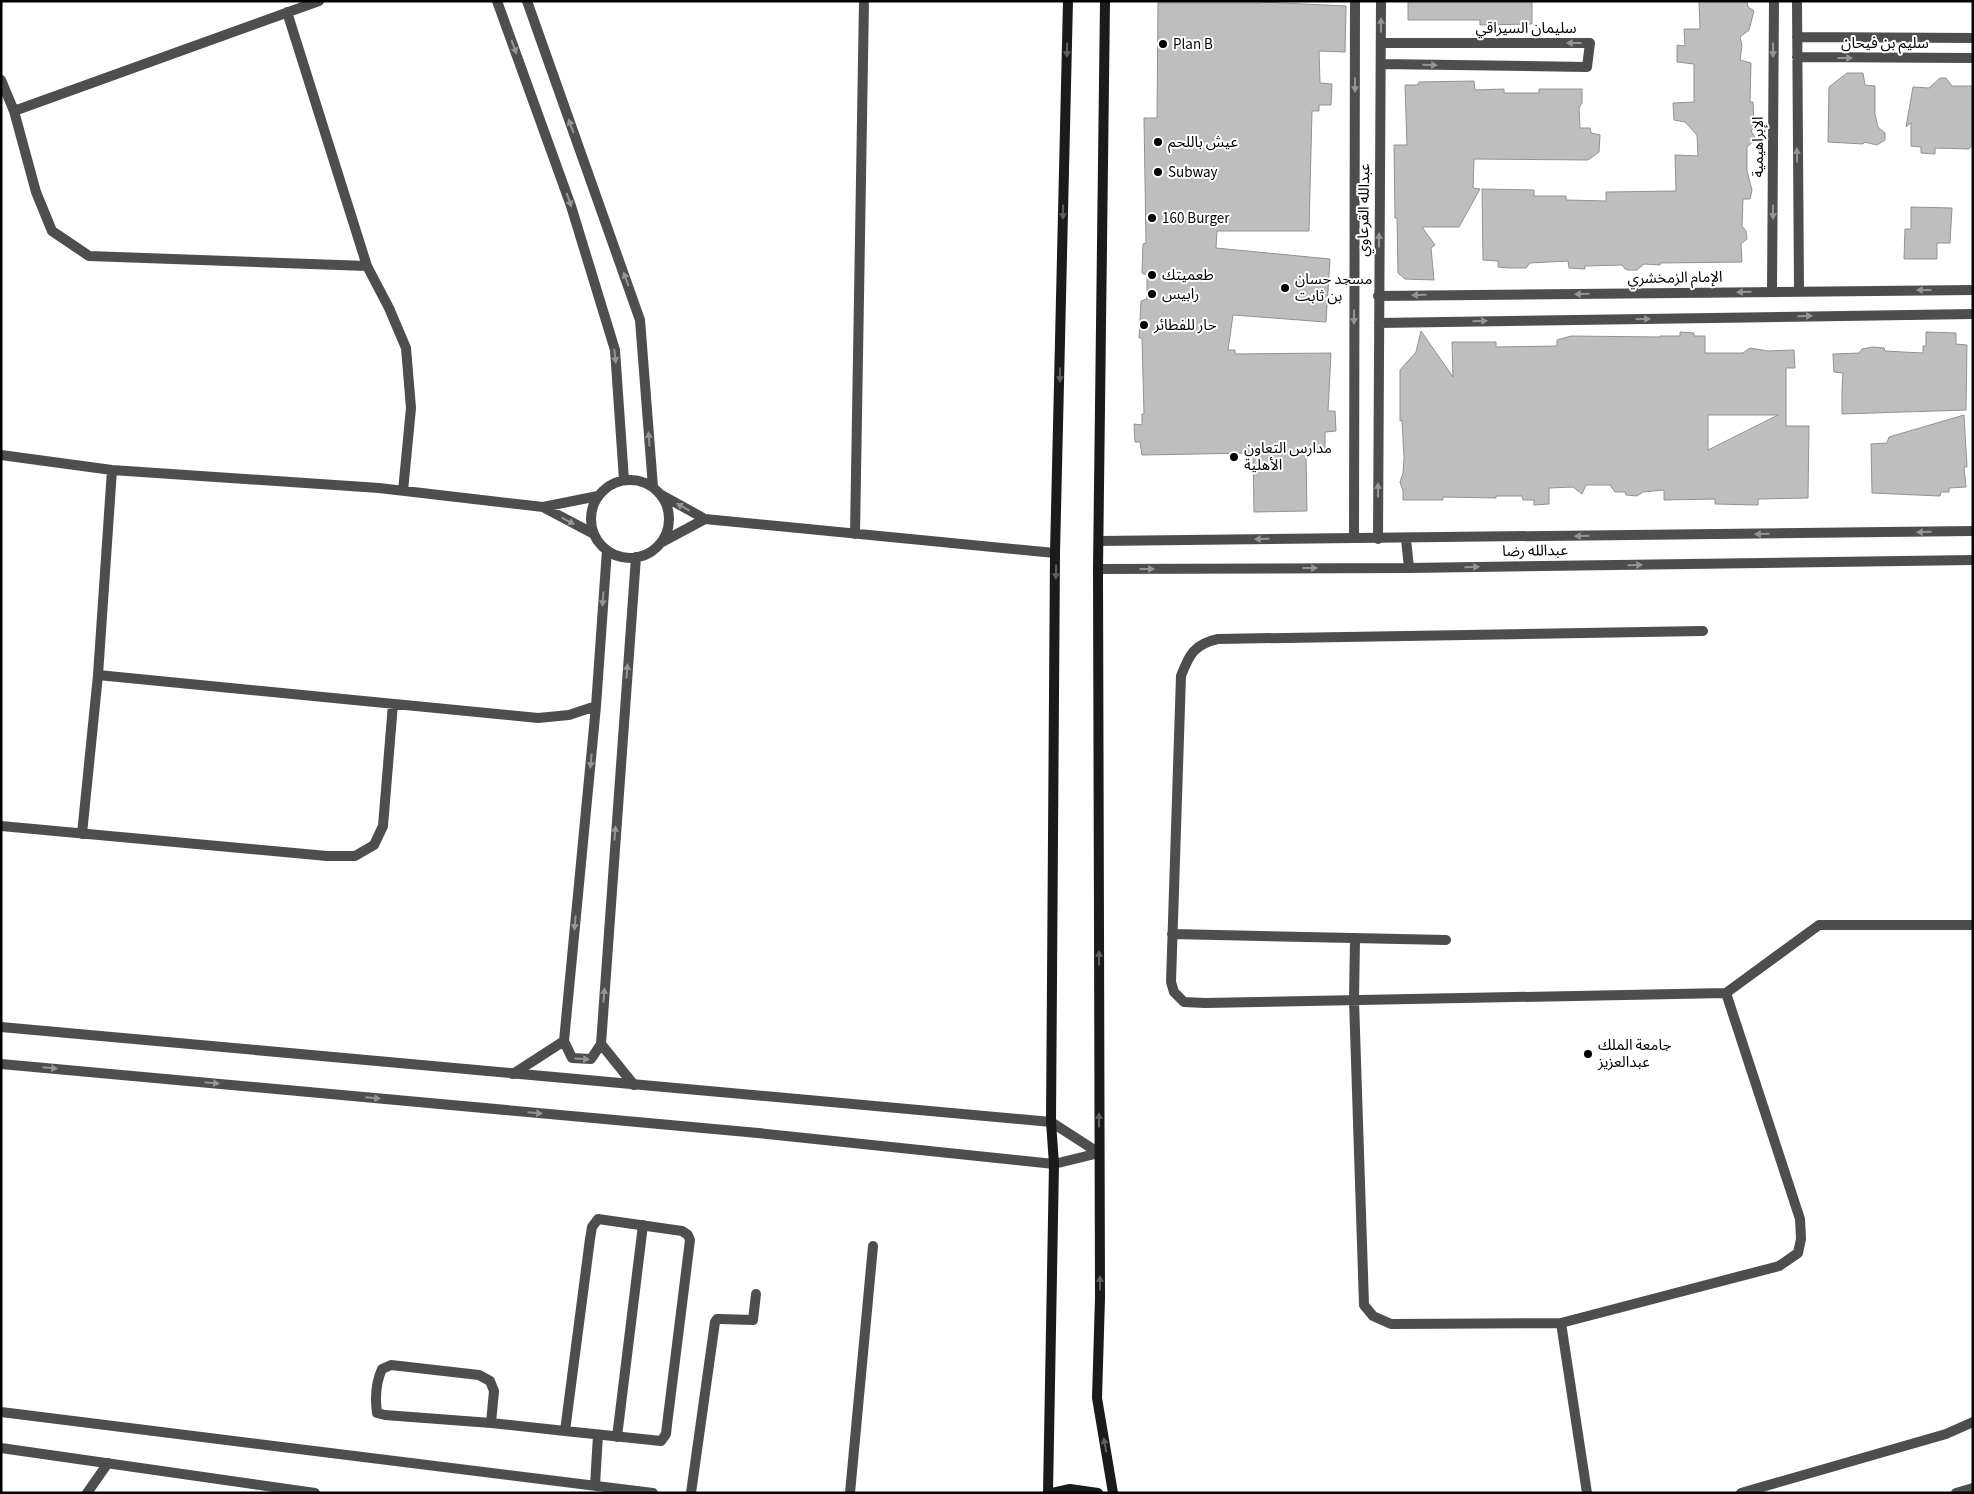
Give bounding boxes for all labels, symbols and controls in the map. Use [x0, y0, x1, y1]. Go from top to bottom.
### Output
one-way arrow [1377, 17, 1385, 33]
street label: سليمان السيراقي [1476, 18, 1577, 39]
street label: سليم بن فيحان [1841, 33, 1929, 54]
place label: Plan B [1173, 34, 1213, 55]
marker: Plan B [1157, 38, 1169, 50]
one-way arrow [1566, 39, 1582, 47]
one-way arrow [510, 40, 518, 55]
one-way arrow [1063, 42, 1071, 58]
one-way arrow [1769, 42, 1777, 58]
one-way arrow [1838, 54, 1854, 62]
one-way arrow [1422, 61, 1438, 69]
one-way arrow [1351, 77, 1359, 93]
street label: الإبراهيمية [1748, 116, 1769, 178]
one-way arrow [567, 118, 575, 133]
place label: عيش باللحم [1168, 132, 1238, 153]
marker: عيش باللحم [1152, 136, 1164, 148]
one-way arrow [1793, 147, 1801, 163]
place label: Subway [1168, 162, 1218, 183]
street label: عبدالله القرعاوي [1353, 163, 1376, 257]
marker: Subway [1152, 166, 1164, 178]
one-way arrow [565, 193, 573, 208]
one-way arrow [1059, 205, 1067, 221]
one-way arrow [1769, 205, 1777, 221]
place label: 160 Burger [1162, 208, 1230, 229]
marker: 160 Burger [1146, 212, 1158, 224]
one-way arrow [1375, 232, 1383, 248]
place label: طعميتك [1162, 265, 1214, 286]
street label: الإمام الزمخشري [1627, 267, 1723, 290]
marker: طعميتك [1146, 269, 1158, 281]
place label: مسجد حسان بن ثابت [1295, 269, 1372, 307]
one-way arrow [622, 271, 630, 286]
marker: مسجد حسان بن ثابت [1279, 282, 1291, 294]
place label: رابيس [1162, 284, 1199, 305]
one-way arrow [1916, 286, 1932, 294]
marker: رابيس [1146, 288, 1158, 300]
one-way arrow [1736, 288, 1752, 296]
one-way arrow [1573, 290, 1589, 298]
one-way arrow [1411, 291, 1427, 299]
one-way arrow [1350, 310, 1358, 326]
one-way arrow [1797, 312, 1813, 320]
place label: حار للفطائر [1153, 315, 1217, 336]
one-way arrow [1635, 315, 1651, 323]
one-way arrow [1472, 317, 1488, 325]
marker: حار للفطائر [1138, 319, 1150, 331]
one-way arrow [612, 348, 620, 364]
one-way arrow [1055, 367, 1063, 383]
one-way arrow [645, 431, 653, 447]
place label: مدارس التعاون الأهلية [1244, 438, 1332, 476]
marker: مدارس التعاون الأهلية [1228, 451, 1240, 463]
one-way arrow [1374, 482, 1382, 498]
one-way arrow [676, 502, 689, 511]
one-way arrow [561, 517, 576, 525]
one-way arrow [1916, 528, 1932, 536]
one-way arrow [1753, 530, 1769, 538]
one-way arrow [1573, 532, 1589, 540]
one-way arrow [1253, 535, 1269, 543]
street label: عبدالله رضا [1502, 540, 1569, 562]
one-way arrow [1627, 561, 1643, 569]
one-way arrow [1464, 563, 1480, 571]
one-way arrow [1302, 564, 1318, 572]
one-way arrow [1052, 565, 1060, 581]
one-way arrow [1139, 565, 1155, 573]
one-way arrow [599, 591, 607, 607]
one-way arrow [623, 663, 631, 679]
one-way arrow [586, 753, 594, 769]
one-way arrow [612, 825, 620, 841]
one-way arrow [571, 915, 579, 931]
one-way arrow [1095, 950, 1103, 966]
one-way arrow [601, 987, 609, 1003]
place label: جامعة الملك عبدالعزيز [1597, 1035, 1672, 1073]
marker: جامعة الملك عبدالعزيز [1582, 1048, 1594, 1060]
one-way arrow [574, 1055, 590, 1063]
one-way arrow [42, 1065, 58, 1073]
one-way arrow [204, 1079, 220, 1087]
one-way arrow [366, 1094, 382, 1102]
one-way arrow [528, 1109, 544, 1117]
one-way arrow [1095, 1112, 1103, 1128]
one-way arrow [1096, 1275, 1104, 1291]
one-way arrow [1101, 1436, 1109, 1452]

